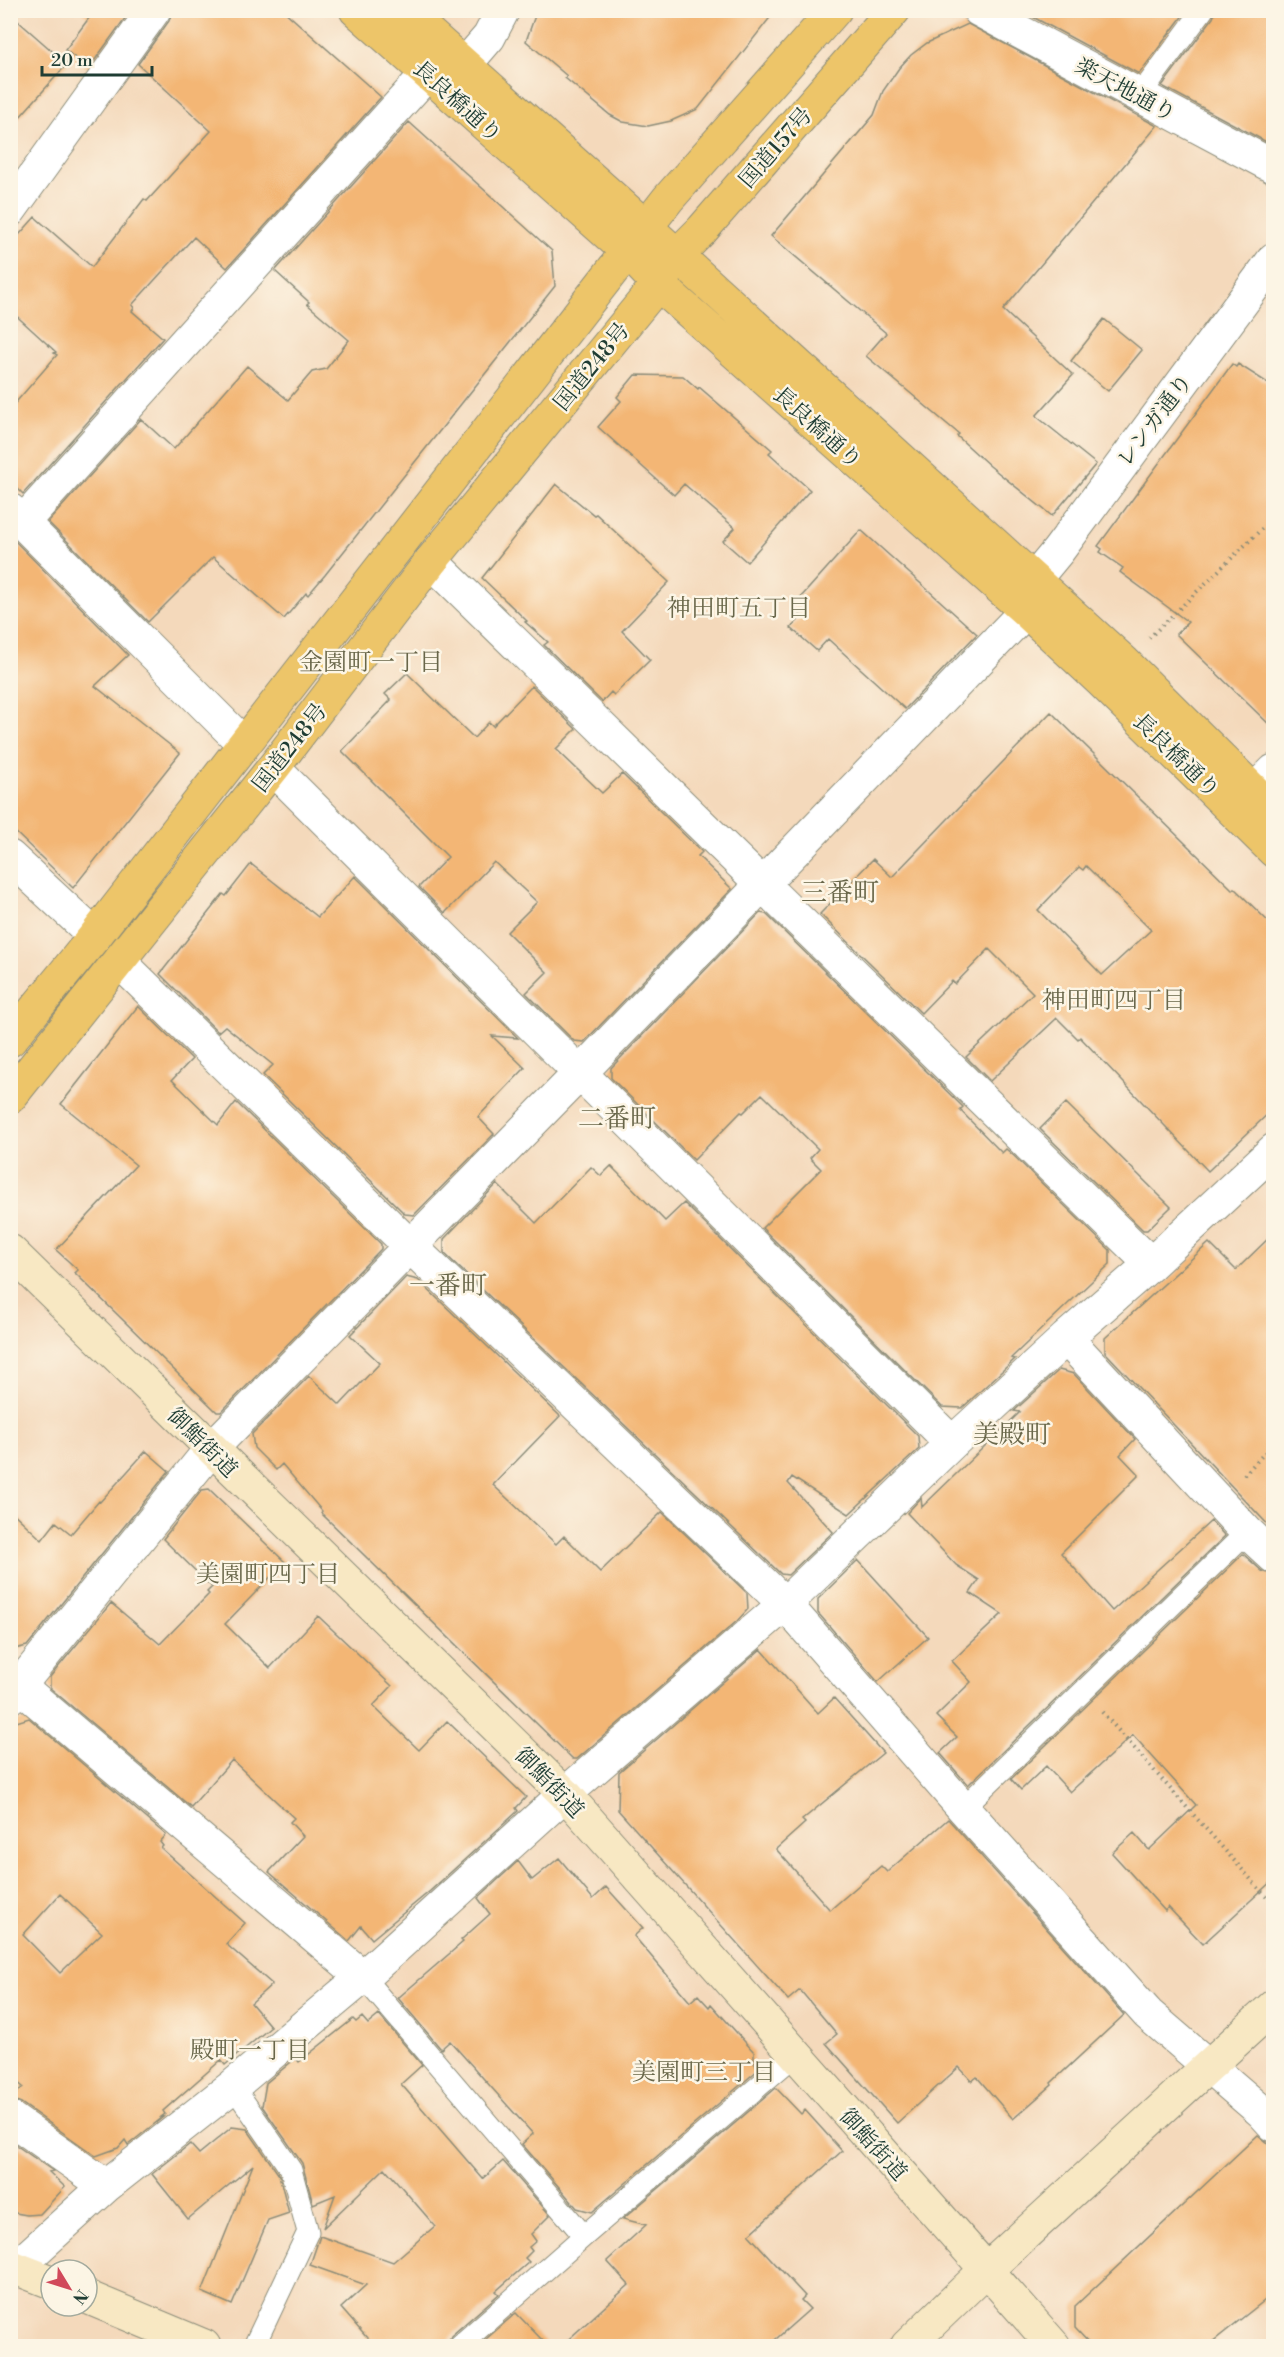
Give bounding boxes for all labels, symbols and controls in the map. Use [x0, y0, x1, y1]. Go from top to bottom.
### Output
scale bar [42, 39, 152, 77]
text: 20 m [51, 49, 93, 72]
street label: 楽天地通り [1070, 53, 1180, 128]
street label: 長良橋通り [407, 55, 507, 149]
street label: 国道157号 [734, 102, 818, 194]
street label: 国道248号 [549, 318, 636, 416]
street label: レンガ通り [1111, 369, 1199, 473]
street label: 長良橋通り [767, 381, 867, 475]
district label: 神田町五丁目 [667, 594, 811, 624]
district label: 金園町一丁目 [299, 648, 443, 678]
street label: 国道248号 [247, 698, 333, 798]
street label: 長良橋通り [1127, 708, 1225, 804]
district label: 三番町 [801, 877, 879, 909]
district label: 神田町四丁目 [1042, 986, 1186, 1016]
district label: 二番町 [578, 1103, 656, 1135]
district label: 一番町 [409, 1270, 487, 1302]
street label: 御鮨街道 [161, 1402, 243, 1484]
district label: 美殿町 [973, 1419, 1051, 1451]
district label: 美園町四丁目 [196, 1560, 340, 1590]
street label: 御鮨街道 [509, 1742, 589, 1824]
district label: 殿町一丁目 [190, 2036, 310, 2066]
district label: 美園町三丁目 [632, 2058, 776, 2088]
street label: 御鮨街道 [833, 2103, 912, 2187]
north arrow [39, 2258, 99, 2318]
text: N [68, 2285, 92, 2308]

